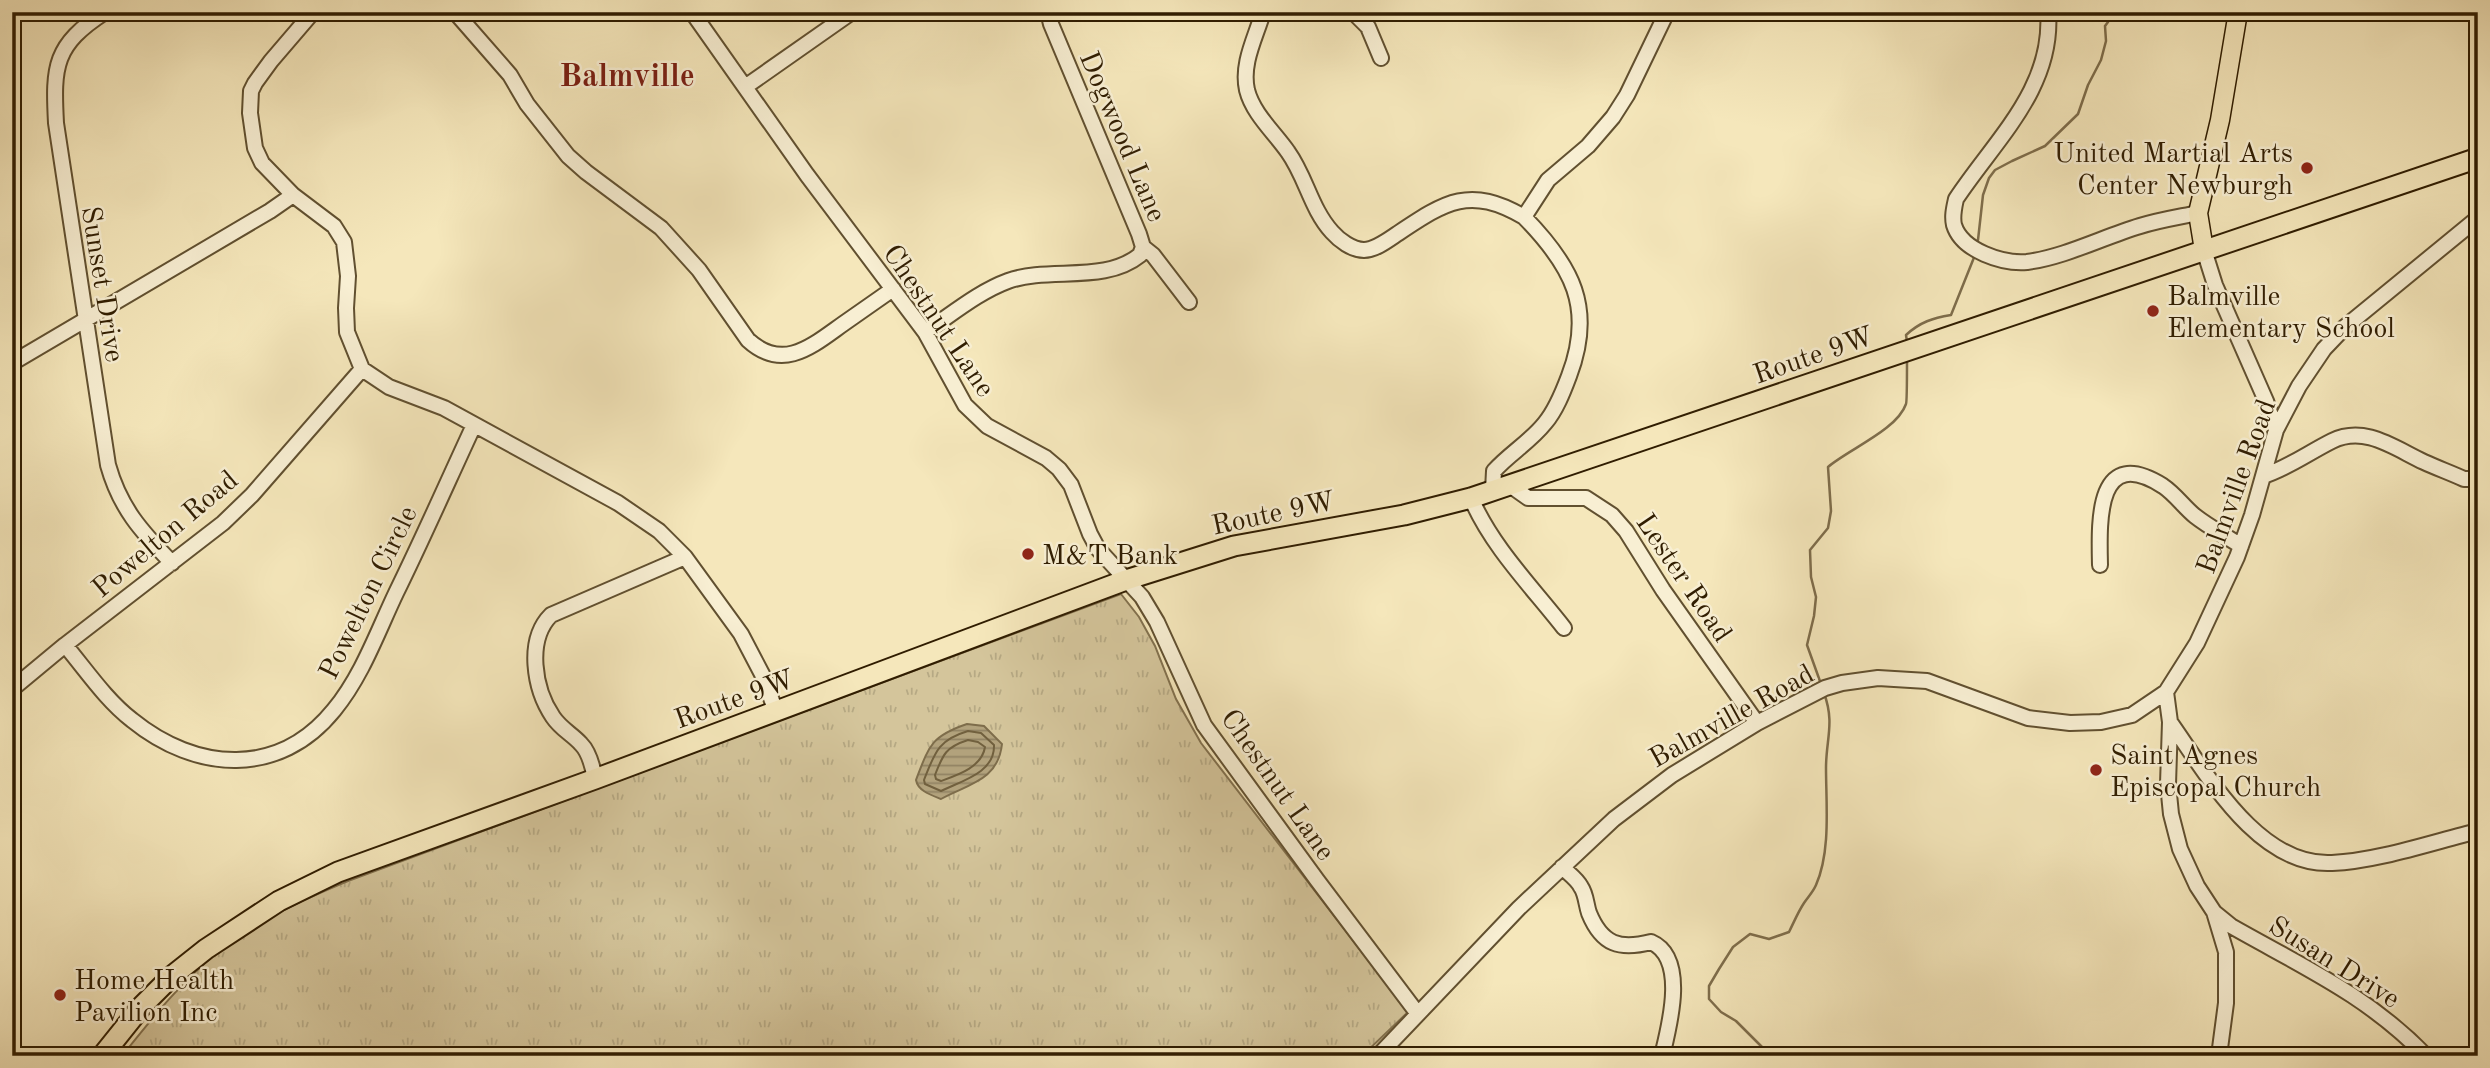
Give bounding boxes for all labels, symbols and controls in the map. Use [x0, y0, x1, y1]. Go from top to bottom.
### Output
street label: Dogwood Lane [1073, 48, 1170, 226]
district label: Balmville [559, 62, 695, 94]
place label: United Martial Arts Center Newburgh [2053, 141, 2293, 201]
marker: United Martial Arts Center Newburgh [2299, 160, 2315, 176]
street label: Sunset Drive [75, 205, 127, 364]
street label: Chestnut Lane [876, 240, 999, 403]
place label: Balmville Elementary School [2167, 284, 2395, 344]
marker: Balmville Elementary School [2145, 303, 2161, 319]
street label: Route 9W [1750, 323, 1878, 391]
street label: Balmville Road [2193, 396, 2282, 578]
street label: Powelton Road [88, 466, 244, 604]
street label: Route 9W [1209, 488, 1338, 542]
street label: Powelton Circle [316, 502, 424, 684]
street label: Lester Road [1629, 509, 1736, 648]
place label: M&T Bank [1042, 543, 1178, 571]
marker: M&T Bank [1020, 546, 1036, 562]
street label: Balmville Road [1645, 661, 1820, 774]
street label: Route 9W [671, 666, 799, 735]
street label: Chestnut Lane [1214, 705, 1339, 866]
place label: Saint Agnes Episcopal Church [2110, 743, 2321, 803]
marker: Saint Agnes Episcopal Church [2088, 762, 2104, 778]
street label: Susan Drive [2263, 912, 2404, 1015]
place label: Home Health Pavilion Inc [74, 968, 234, 1028]
marker: Home Health Pavilion Inc [52, 987, 68, 1003]

